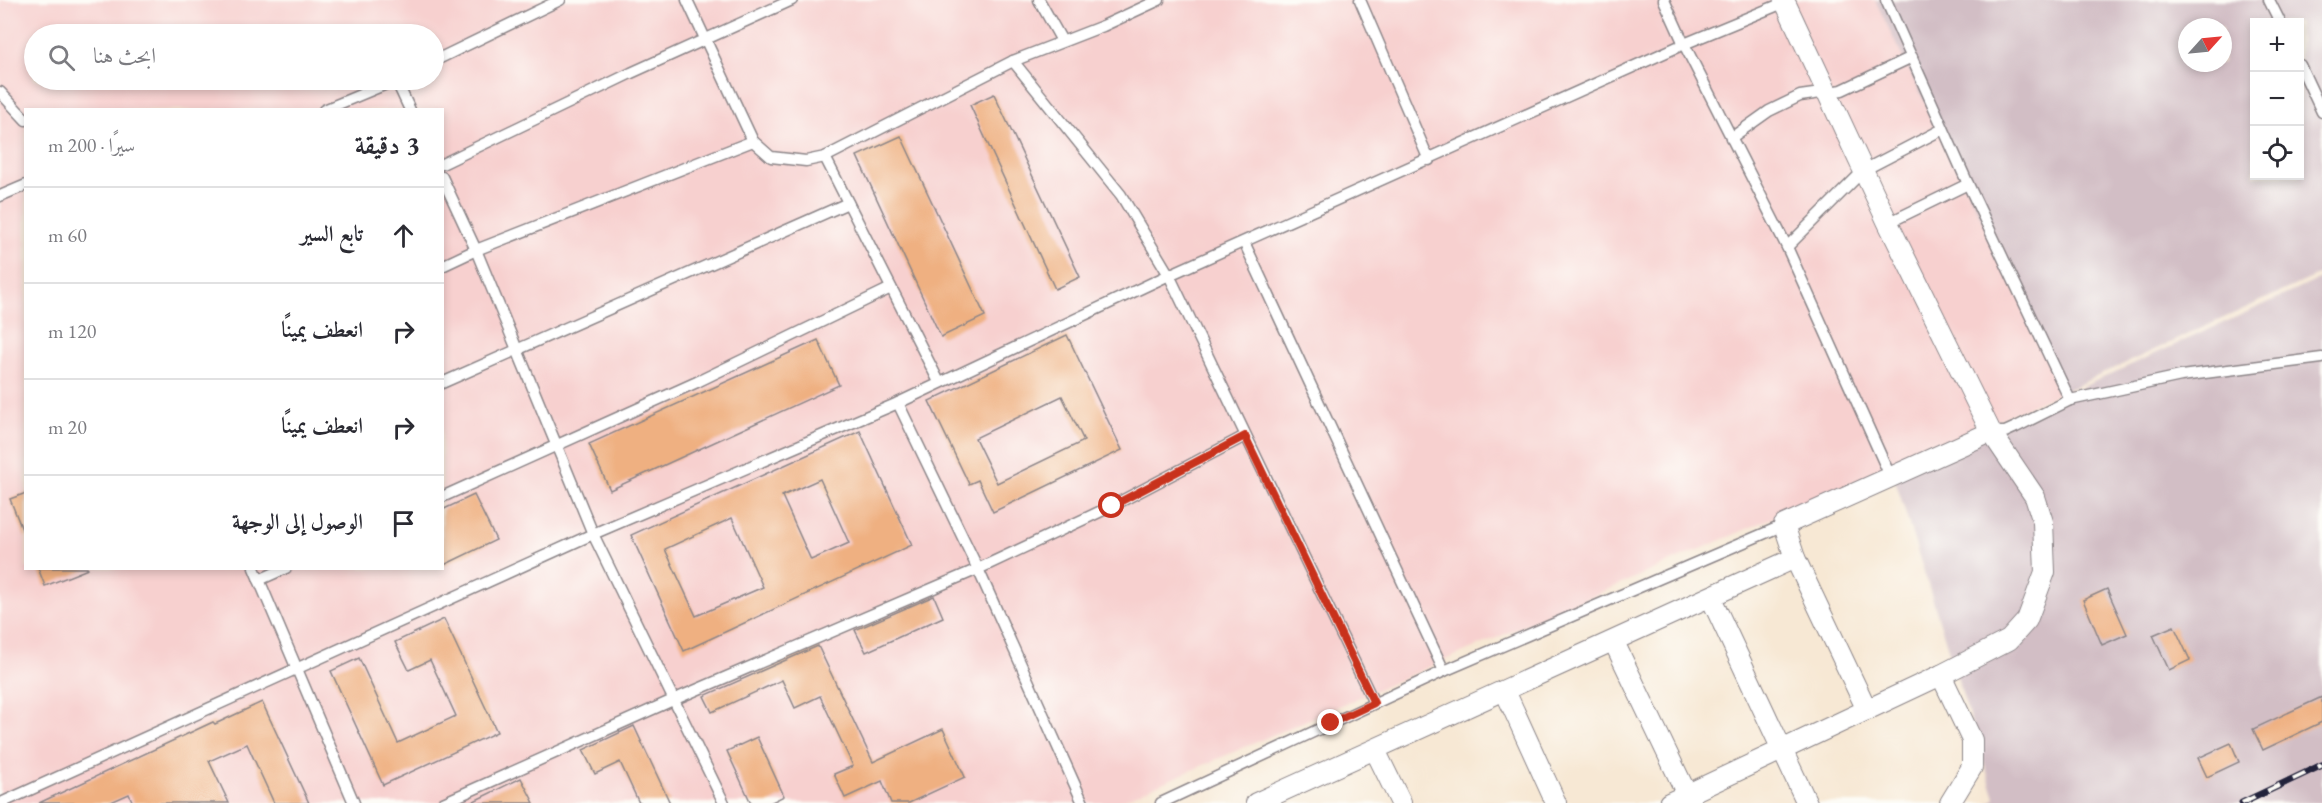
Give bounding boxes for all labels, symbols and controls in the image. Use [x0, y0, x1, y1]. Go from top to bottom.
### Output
north arrow [2178, 18, 2232, 72]
map controls [2250, 18, 2304, 180]
button: + [2250, 18, 2304, 72]
search box [24, 24, 444, 90]
icon: search [45, 41, 78, 74]
text: ابحث هنا [93, 41, 156, 70]
button: − [2250, 72, 2304, 126]
button: locate [2250, 126, 2304, 180]
text: 3 دقيقة [355, 128, 420, 162]
text: سيرًا · 200 m [48, 132, 135, 158]
text: تابع السير [300, 219, 363, 248]
icon: ahead [387, 219, 420, 252]
text: 60 m [48, 222, 87, 248]
text: انعطف يمينًا [281, 315, 363, 344]
icon: right [387, 315, 420, 348]
text: 120 m [48, 318, 96, 344]
text: انعطف يمينًا [281, 411, 363, 440]
icon: right [387, 411, 420, 444]
text: 20 m [48, 414, 87, 440]
route start [1098, 492, 1124, 518]
text: الوصول إلى الوجهة [232, 507, 363, 536]
icon: arrive [387, 507, 420, 540]
route end [1317, 709, 1343, 735]

